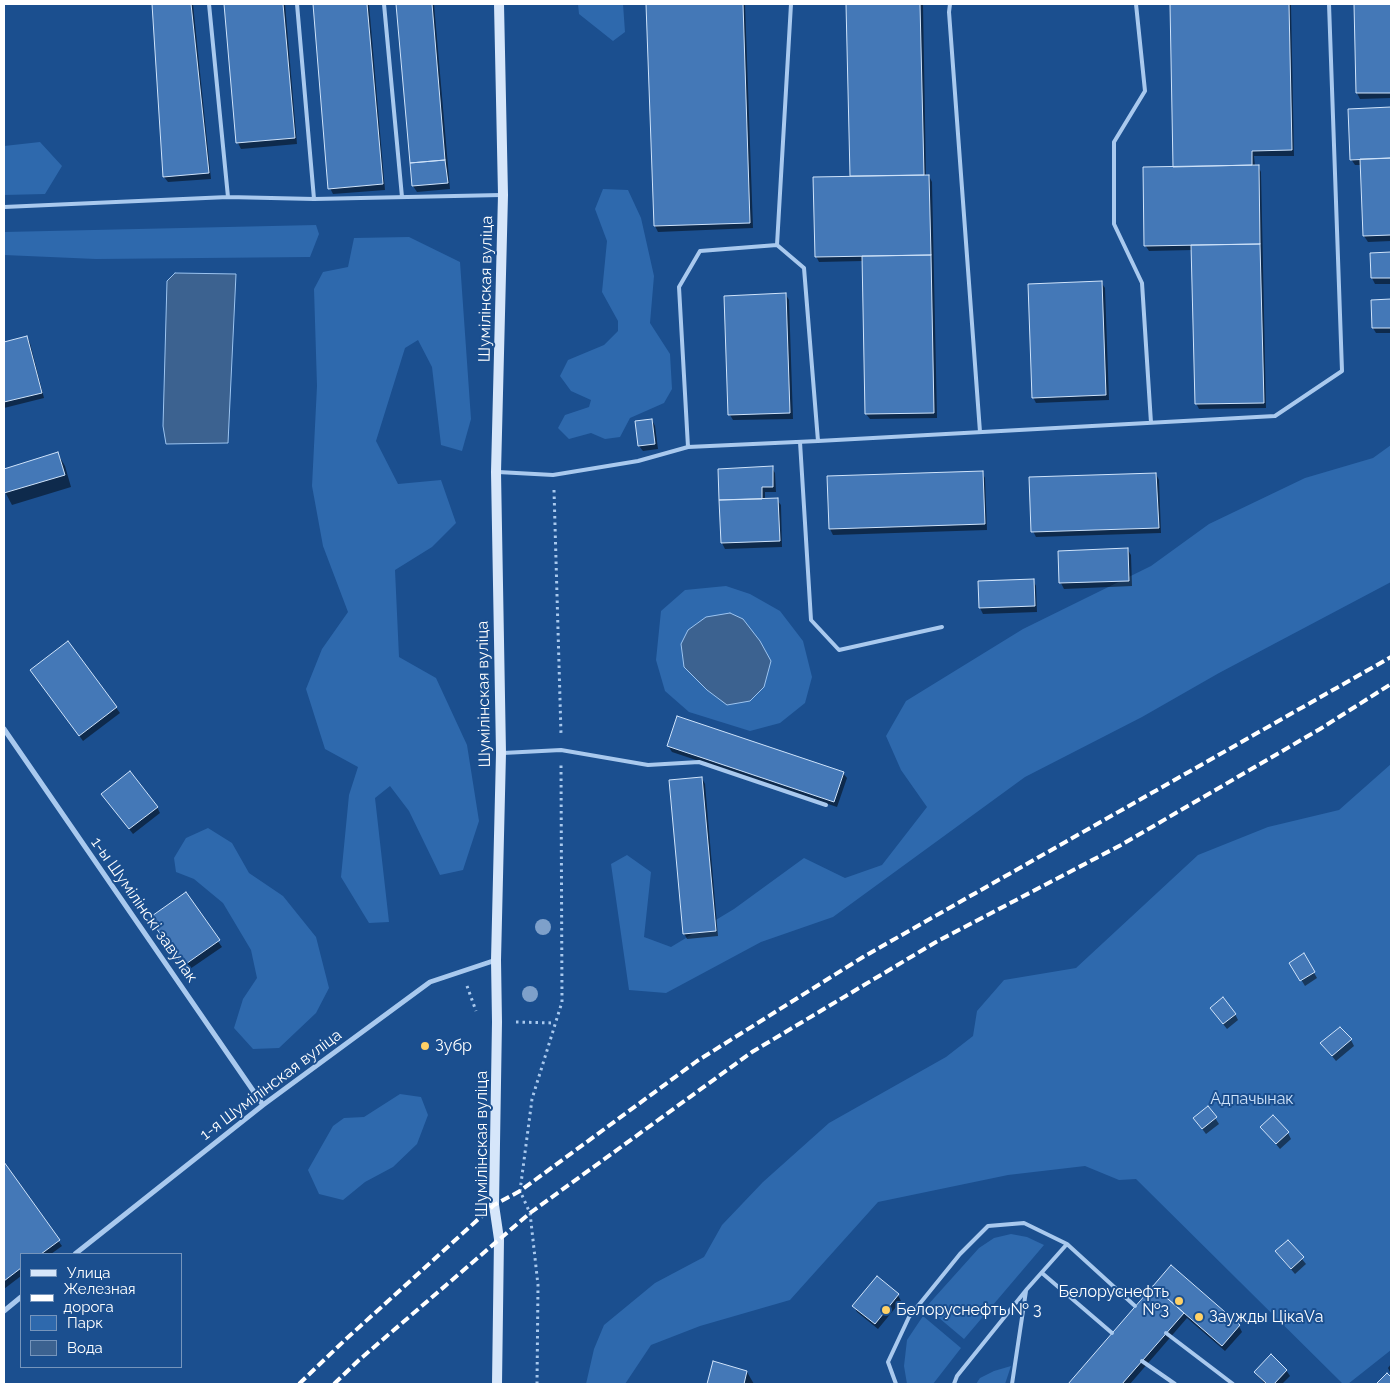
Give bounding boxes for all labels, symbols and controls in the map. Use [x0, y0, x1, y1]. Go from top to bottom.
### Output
street label: Шумілінская вуліца [475, 216, 497, 362]
street label: Шумілінская вуліца [473, 621, 495, 767]
street label: 1-ы Шумілінскі завулак [87, 834, 201, 986]
street label: 1-я Шумілінская вуліца [196, 1025, 346, 1145]
place label: Зубр [435, 1036, 472, 1056]
marker: Зубр [419, 1040, 431, 1052]
street label: Шумілінская вуліца [472, 1071, 492, 1217]
park label: Адпачынак [1210, 1089, 1294, 1109]
legend [20, 1253, 182, 1368]
text: Улица [67, 1264, 111, 1282]
text: Железная дорога [64, 1280, 136, 1316]
place label: Белоруснефть №3 [1058, 1282, 1169, 1320]
marker: Белоруснефть №3 [1173, 1295, 1185, 1307]
place label: Белоруснефть № 3 [896, 1300, 1041, 1320]
marker: Белоруснефть № 3 [880, 1304, 892, 1316]
place label: Заужды ЦікаVа [1209, 1307, 1323, 1327]
marker: Заужды ЦікаVа [1193, 1311, 1205, 1323]
text: Парк [67, 1314, 103, 1332]
text: Вода [67, 1339, 103, 1357]

